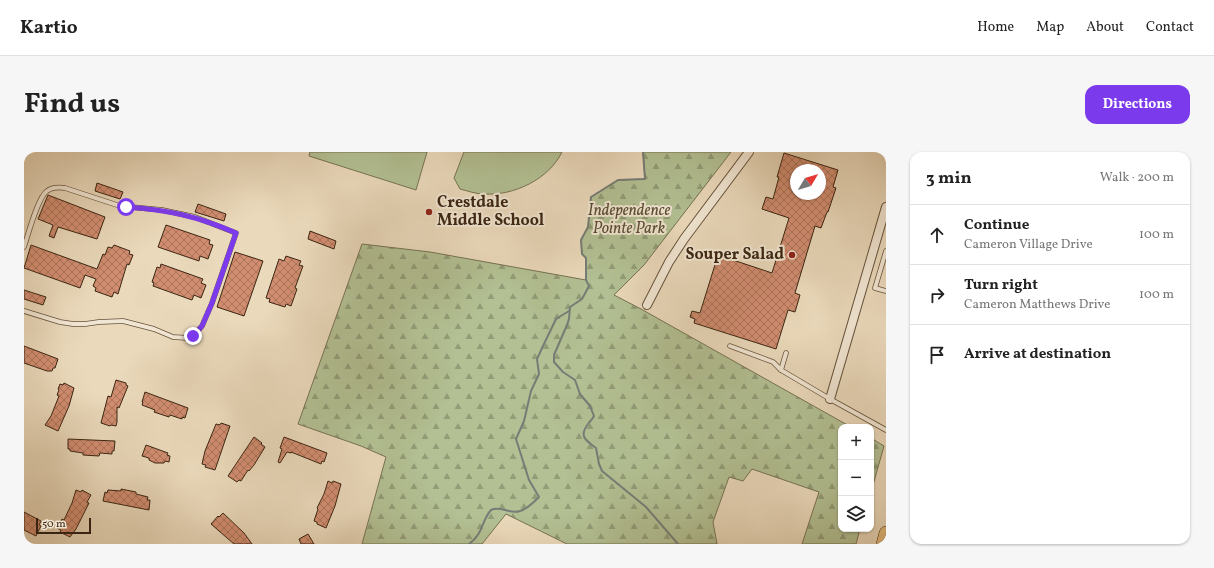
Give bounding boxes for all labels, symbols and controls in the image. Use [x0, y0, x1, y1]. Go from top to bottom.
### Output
text: Kartio [20, 15, 78, 41]
text: Home [977, 18, 1014, 37]
text: Map [1036, 18, 1064, 37]
text: About [1086, 18, 1124, 37]
text: Contact [1146, 18, 1194, 37]
text: Find us [24, 85, 120, 124]
button: Directions [1085, 85, 1190, 124]
north arrow [790, 164, 826, 200]
text: 3 min [926, 167, 972, 190]
text: Walk · 200 m [1100, 169, 1174, 187]
place label: Crestdale Middle School [437, 192, 545, 232]
route start [117, 198, 135, 216]
park label: Independence Pointe Park [588, 200, 670, 240]
marker: Crestdale Middle School [424, 207, 434, 217]
text: Continue [964, 215, 1029, 236]
icon: ahead [926, 224, 948, 246]
text: 100 m [1139, 226, 1174, 244]
text: Cameron Village Drive [964, 236, 1093, 254]
place label: Souper Salad [686, 244, 784, 266]
marker: Souper Salad [787, 250, 797, 260]
text: Turn right [964, 275, 1038, 296]
icon: right [926, 284, 948, 306]
text: 100 m [1139, 286, 1174, 304]
text: Cameron Matthews Drive [964, 296, 1110, 314]
route end [184, 327, 202, 345]
icon: arrive [926, 344, 948, 366]
text: Arrive at destination [964, 344, 1111, 365]
map controls [838, 424, 874, 532]
button: + [838, 424, 874, 460]
button: − [838, 460, 874, 496]
button: layers [838, 496, 874, 532]
scale bar [36, 516, 91, 535]
text: 50 m [42, 517, 66, 532]

